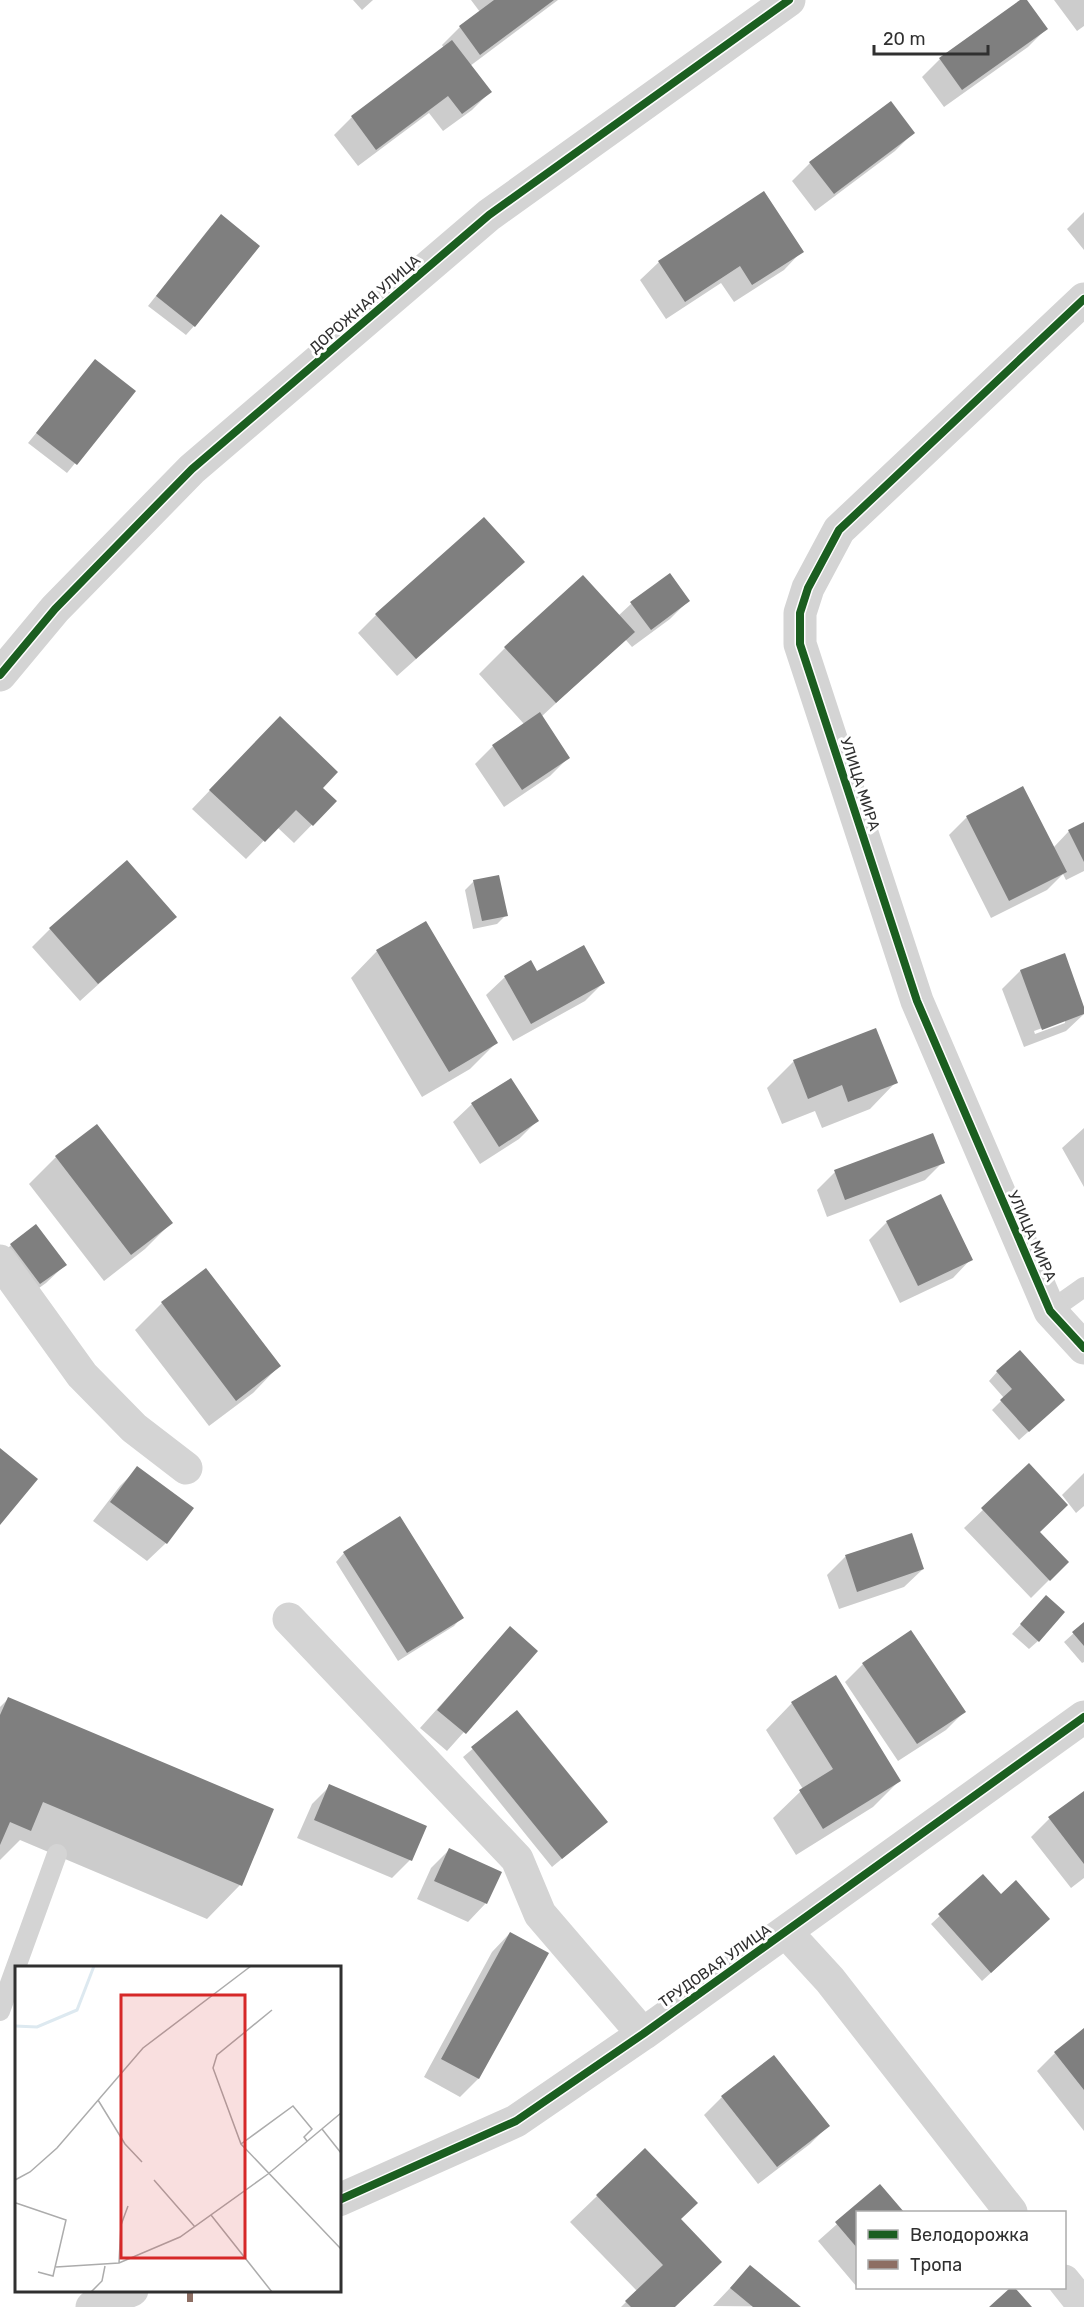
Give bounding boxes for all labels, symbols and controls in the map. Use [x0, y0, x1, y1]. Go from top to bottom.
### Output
scale bar [874, 18, 988, 56]
text: 20 m [883, 28, 925, 50]
street label: ДОРОЖНАЯ УЛИЦА [306, 251, 424, 357]
street label: УЛИЦА МИРА [836, 735, 884, 833]
street label: УЛИЦА МИРА [1004, 1188, 1060, 1284]
street label: ТРУДОВАЯ УЛИЦА [655, 1921, 775, 2011]
inset map [15, 1966, 340, 2292]
legend [856, 2211, 1066, 2289]
text: Велодорожка [910, 2224, 1029, 2246]
text: Тропа [910, 2254, 962, 2276]

